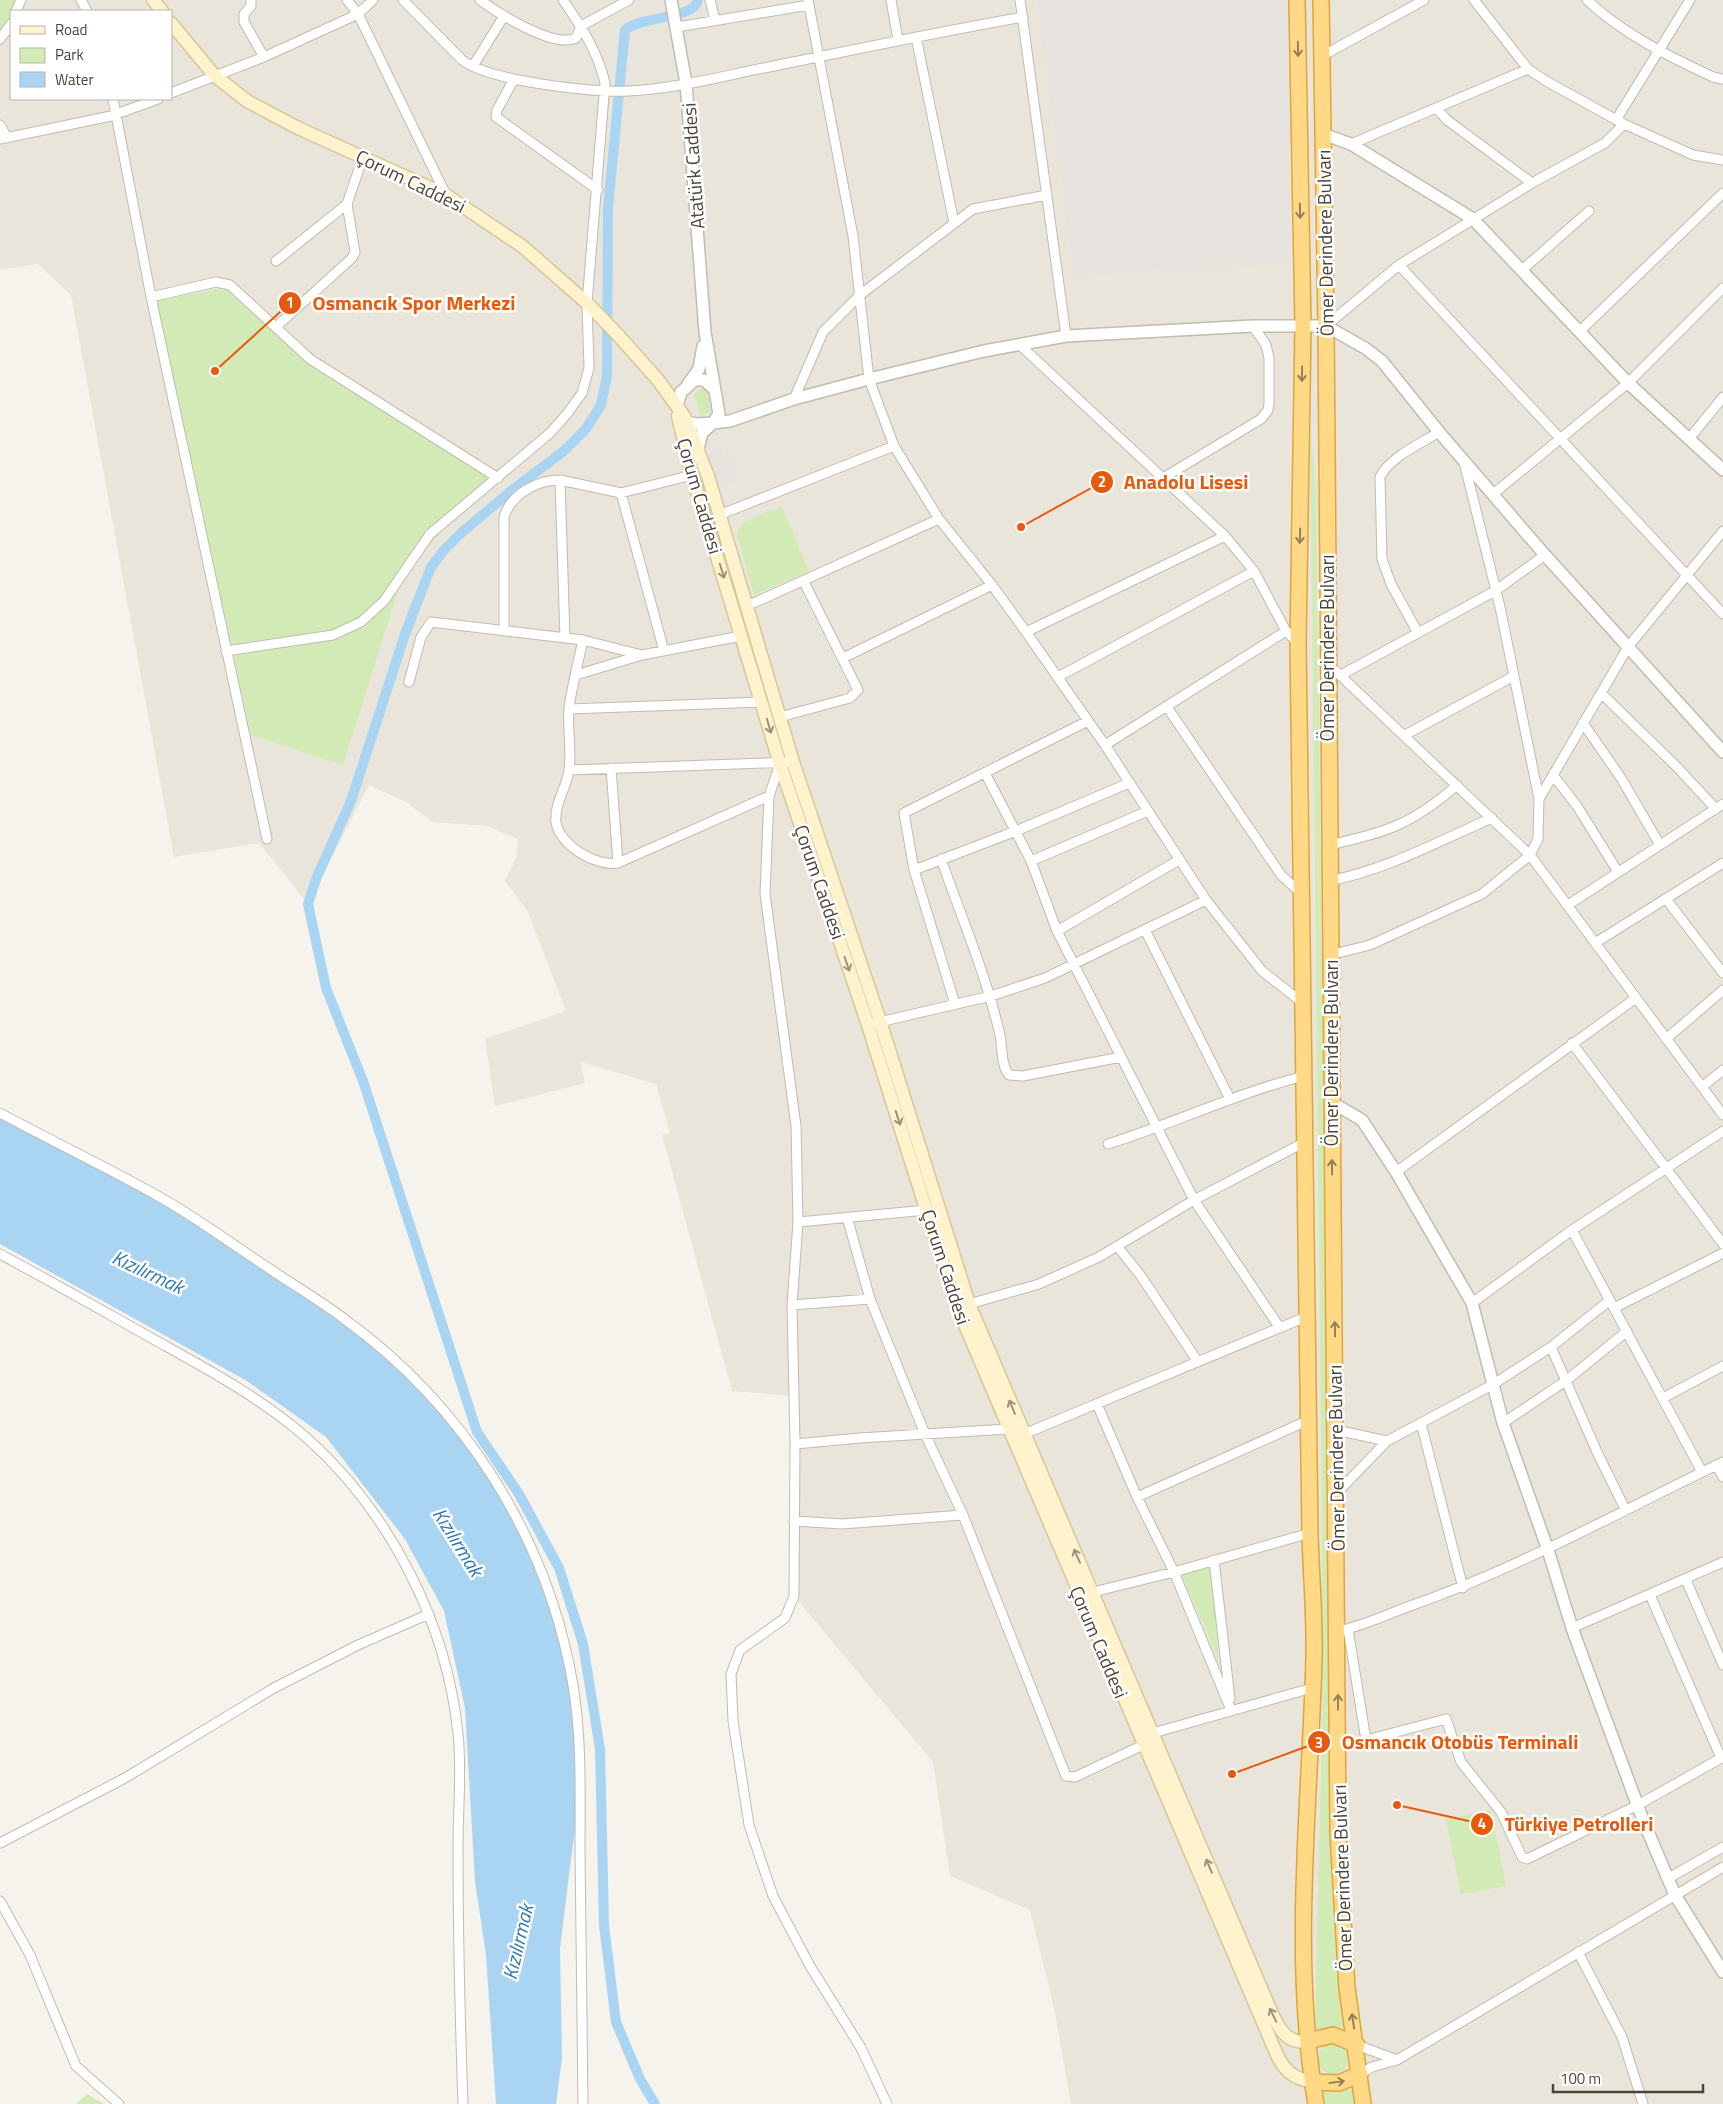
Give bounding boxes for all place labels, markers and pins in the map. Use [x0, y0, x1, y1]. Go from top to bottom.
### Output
callout: Osmancık Spor Merkezi [277, 285, 525, 320]
callout: Anadolu Lisesi [1089, 465, 1259, 500]
callout: Osmancık Otobüs Terminali [1306, 1725, 1588, 1760]
callout: Türkiye Petrolleri [1470, 1806, 1664, 1841]

